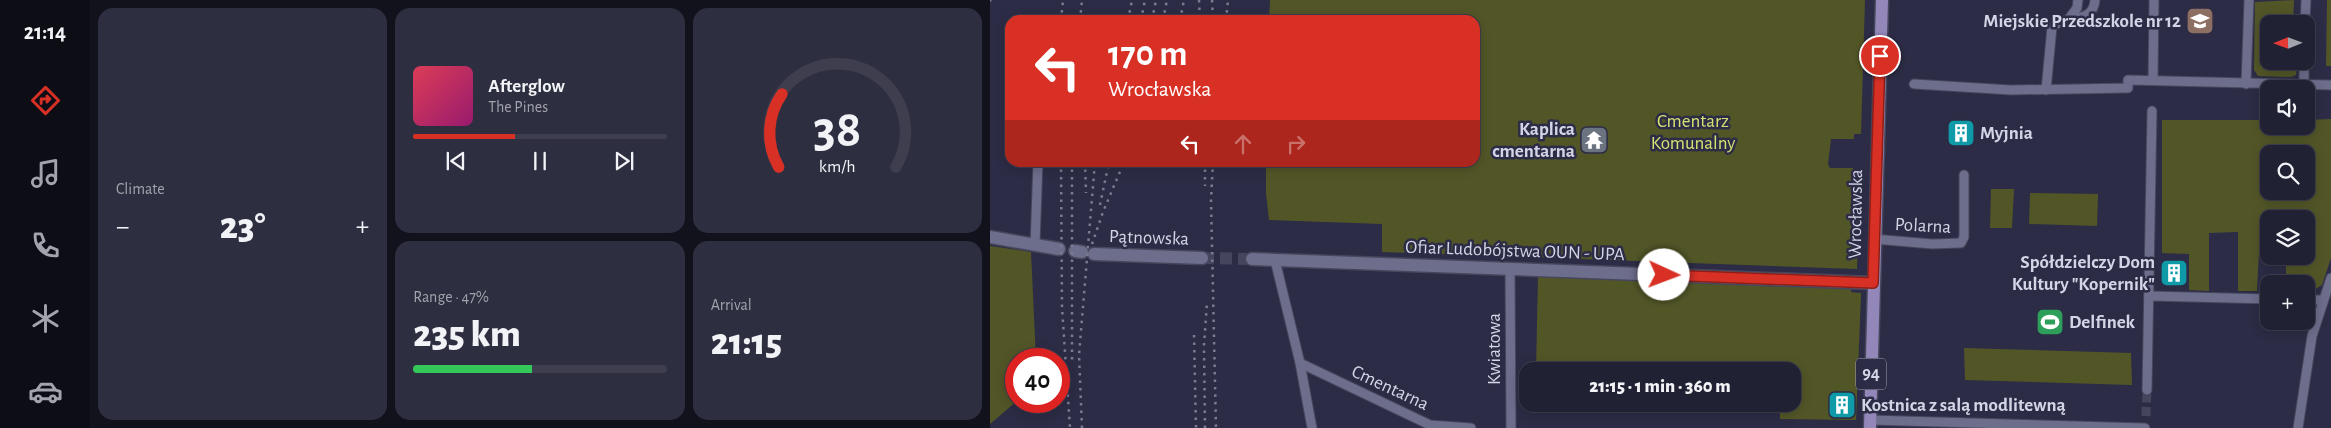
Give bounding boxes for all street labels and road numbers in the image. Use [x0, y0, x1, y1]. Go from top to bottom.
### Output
street label: Wrocławska [1846, 169, 1866, 259]
street label: Polarna [1894, 215, 1952, 237]
street label: Pątnowska [1109, 227, 1190, 249]
street label: Ofiar Ludobójstwa OUN - UPA [1405, 238, 1625, 264]
street label: Kwiatowa [1485, 313, 1504, 385]
road number: 94 [1856, 358, 1886, 389]
street label: Cmentarna [1349, 362, 1432, 414]

